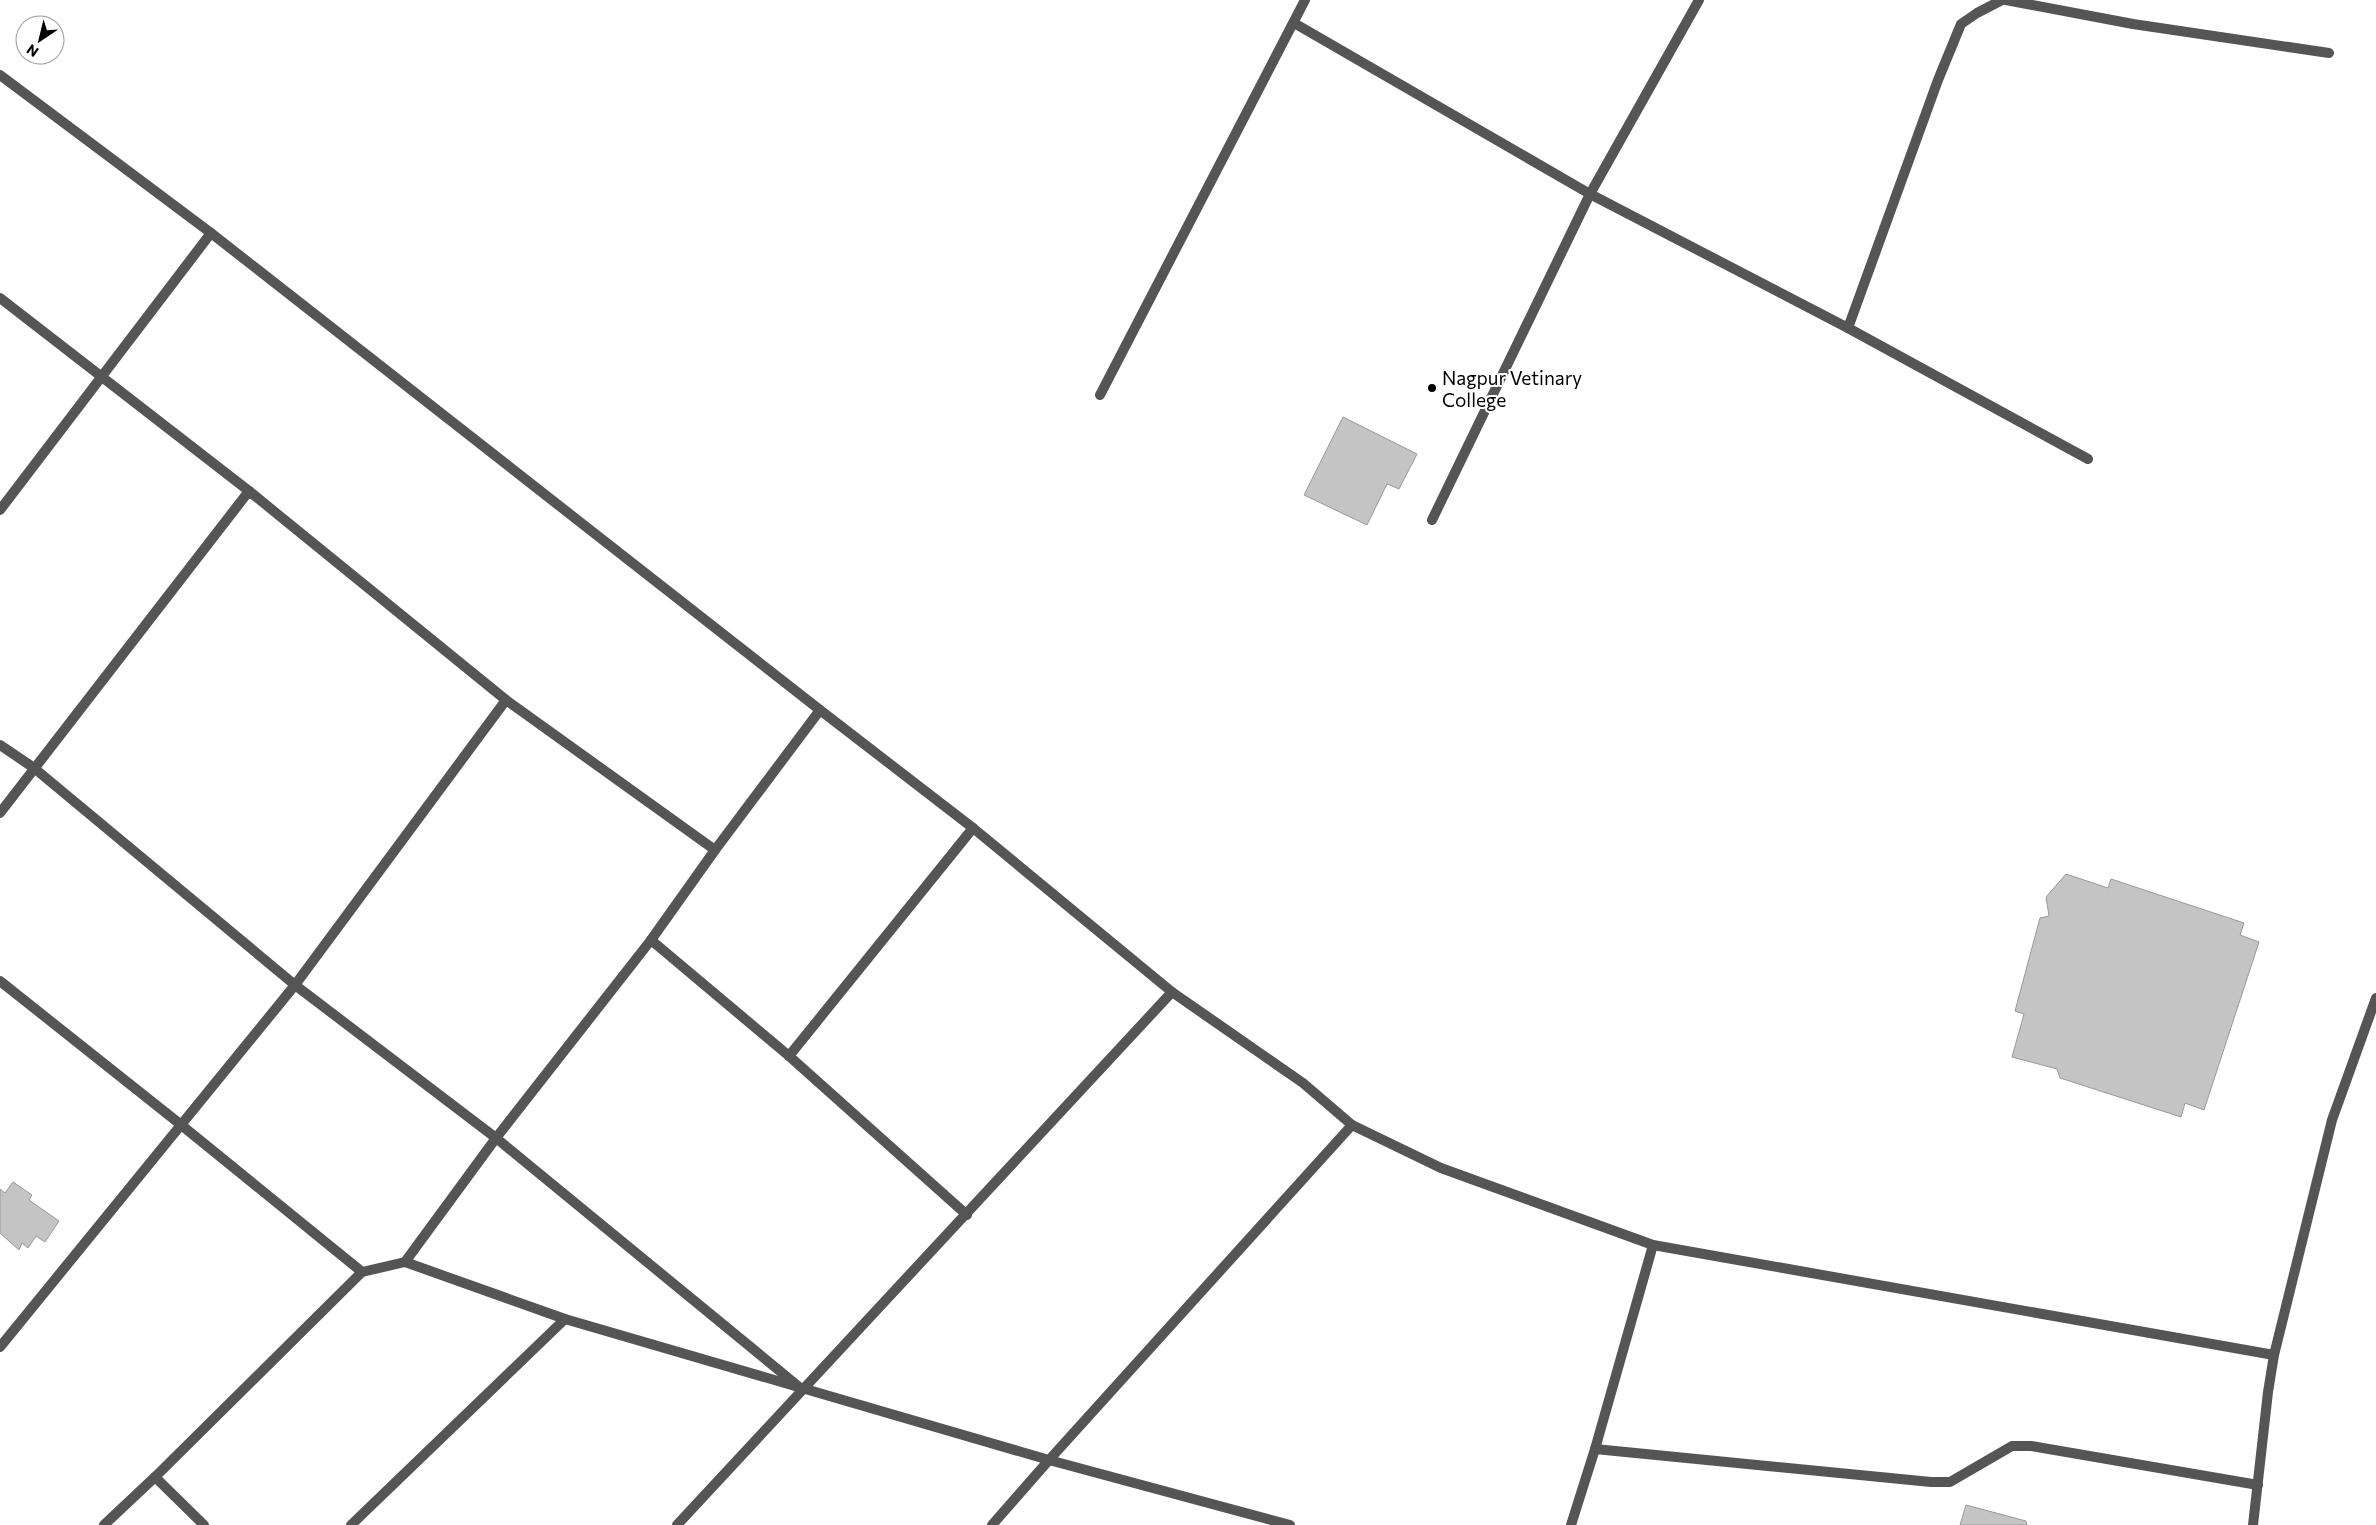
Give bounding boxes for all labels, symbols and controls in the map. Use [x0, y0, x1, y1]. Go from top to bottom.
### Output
north arrow [15, 15, 65, 65]
text: N [23, 41, 41, 61]
place label: Nagpur Vetinary College [1442, 366, 1582, 411]
marker: Nagpur Vetinary College [1426, 382, 1438, 394]

